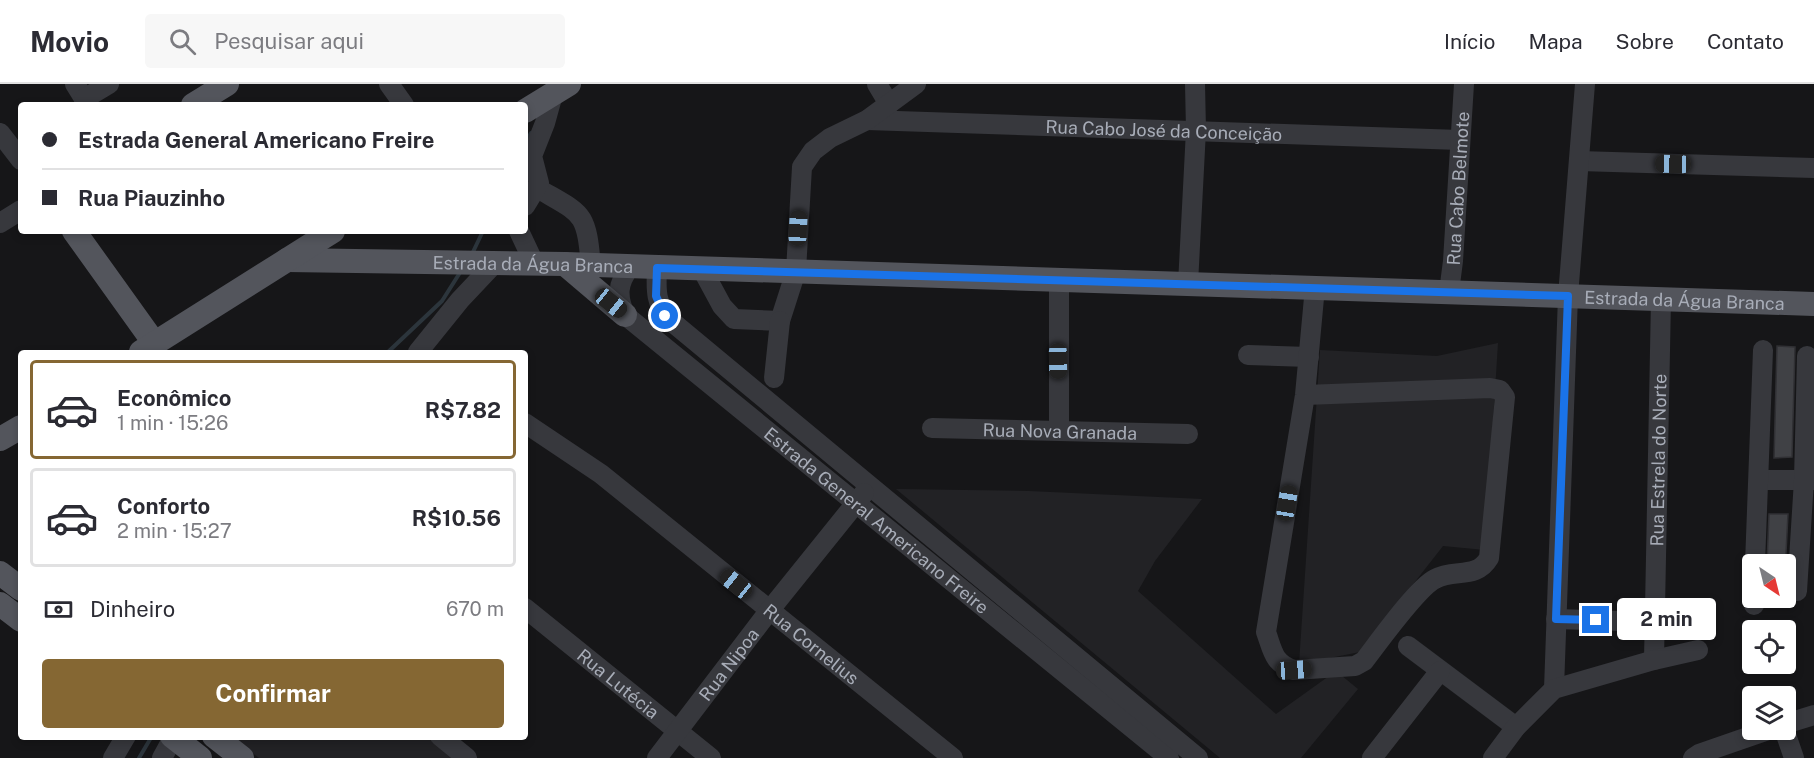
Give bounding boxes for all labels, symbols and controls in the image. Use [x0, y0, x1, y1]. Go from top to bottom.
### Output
search box [145, 14, 565, 68]
text: Movio [30, 25, 109, 58]
icon: search [166, 25, 199, 58]
text: Pesquisar aqui [214, 28, 364, 54]
text: Início [1444, 29, 1495, 54]
text: Mapa [1528, 29, 1583, 54]
text: Sobre [1616, 29, 1674, 54]
text: Contato [1707, 29, 1784, 54]
street label: Rua Cabo Belmote [1442, 111, 1473, 266]
street label: Rua Cabo José da Conceição [1045, 116, 1283, 144]
text: Estrada General Americano Freire [78, 127, 434, 153]
car [1655, 155, 1691, 173]
text: Rua Piauzinho [78, 185, 225, 211]
car [788, 210, 808, 246]
street label: Estrada da Água Branca [433, 252, 634, 277]
car [591, 285, 631, 321]
street label: Estrada da Água Branca [1584, 286, 1785, 314]
route start [651, 302, 678, 329]
car [1049, 343, 1067, 379]
street label: Rua Estrela do Norte [1646, 373, 1670, 547]
icon: car [45, 383, 99, 437]
text: Econômico [117, 385, 232, 411]
text: R$7.82 [425, 397, 501, 423]
text: 1 min · 15:26 [117, 411, 228, 435]
street label: Rua Nova Granada [983, 419, 1137, 443]
street label: Estrada General Americano Freire [760, 422, 993, 618]
car [1275, 484, 1299, 522]
icon: car [45, 491, 99, 545]
text: Conforto [117, 493, 210, 519]
text: R$10.56 [412, 505, 501, 531]
text: 2 min · 15:27 [117, 519, 232, 543]
north arrow [1742, 554, 1796, 608]
map controls [1742, 554, 1796, 740]
car [716, 566, 756, 602]
icon: cash [42, 593, 75, 626]
text: Dinheiro [90, 596, 175, 622]
text: 670 m [446, 597, 504, 621]
street label: Rua Cornelius [760, 599, 863, 689]
callout: 2 min [1617, 599, 1716, 641]
route end [1582, 606, 1609, 633]
text: 2 min [1640, 607, 1693, 631]
button: locate [1742, 620, 1796, 674]
street label: Rua Nipoa [694, 624, 763, 705]
street label: Rua Lutécia [573, 644, 663, 723]
button: Confirmar [42, 659, 504, 728]
car [1275, 660, 1313, 680]
button: layers [1742, 686, 1796, 740]

